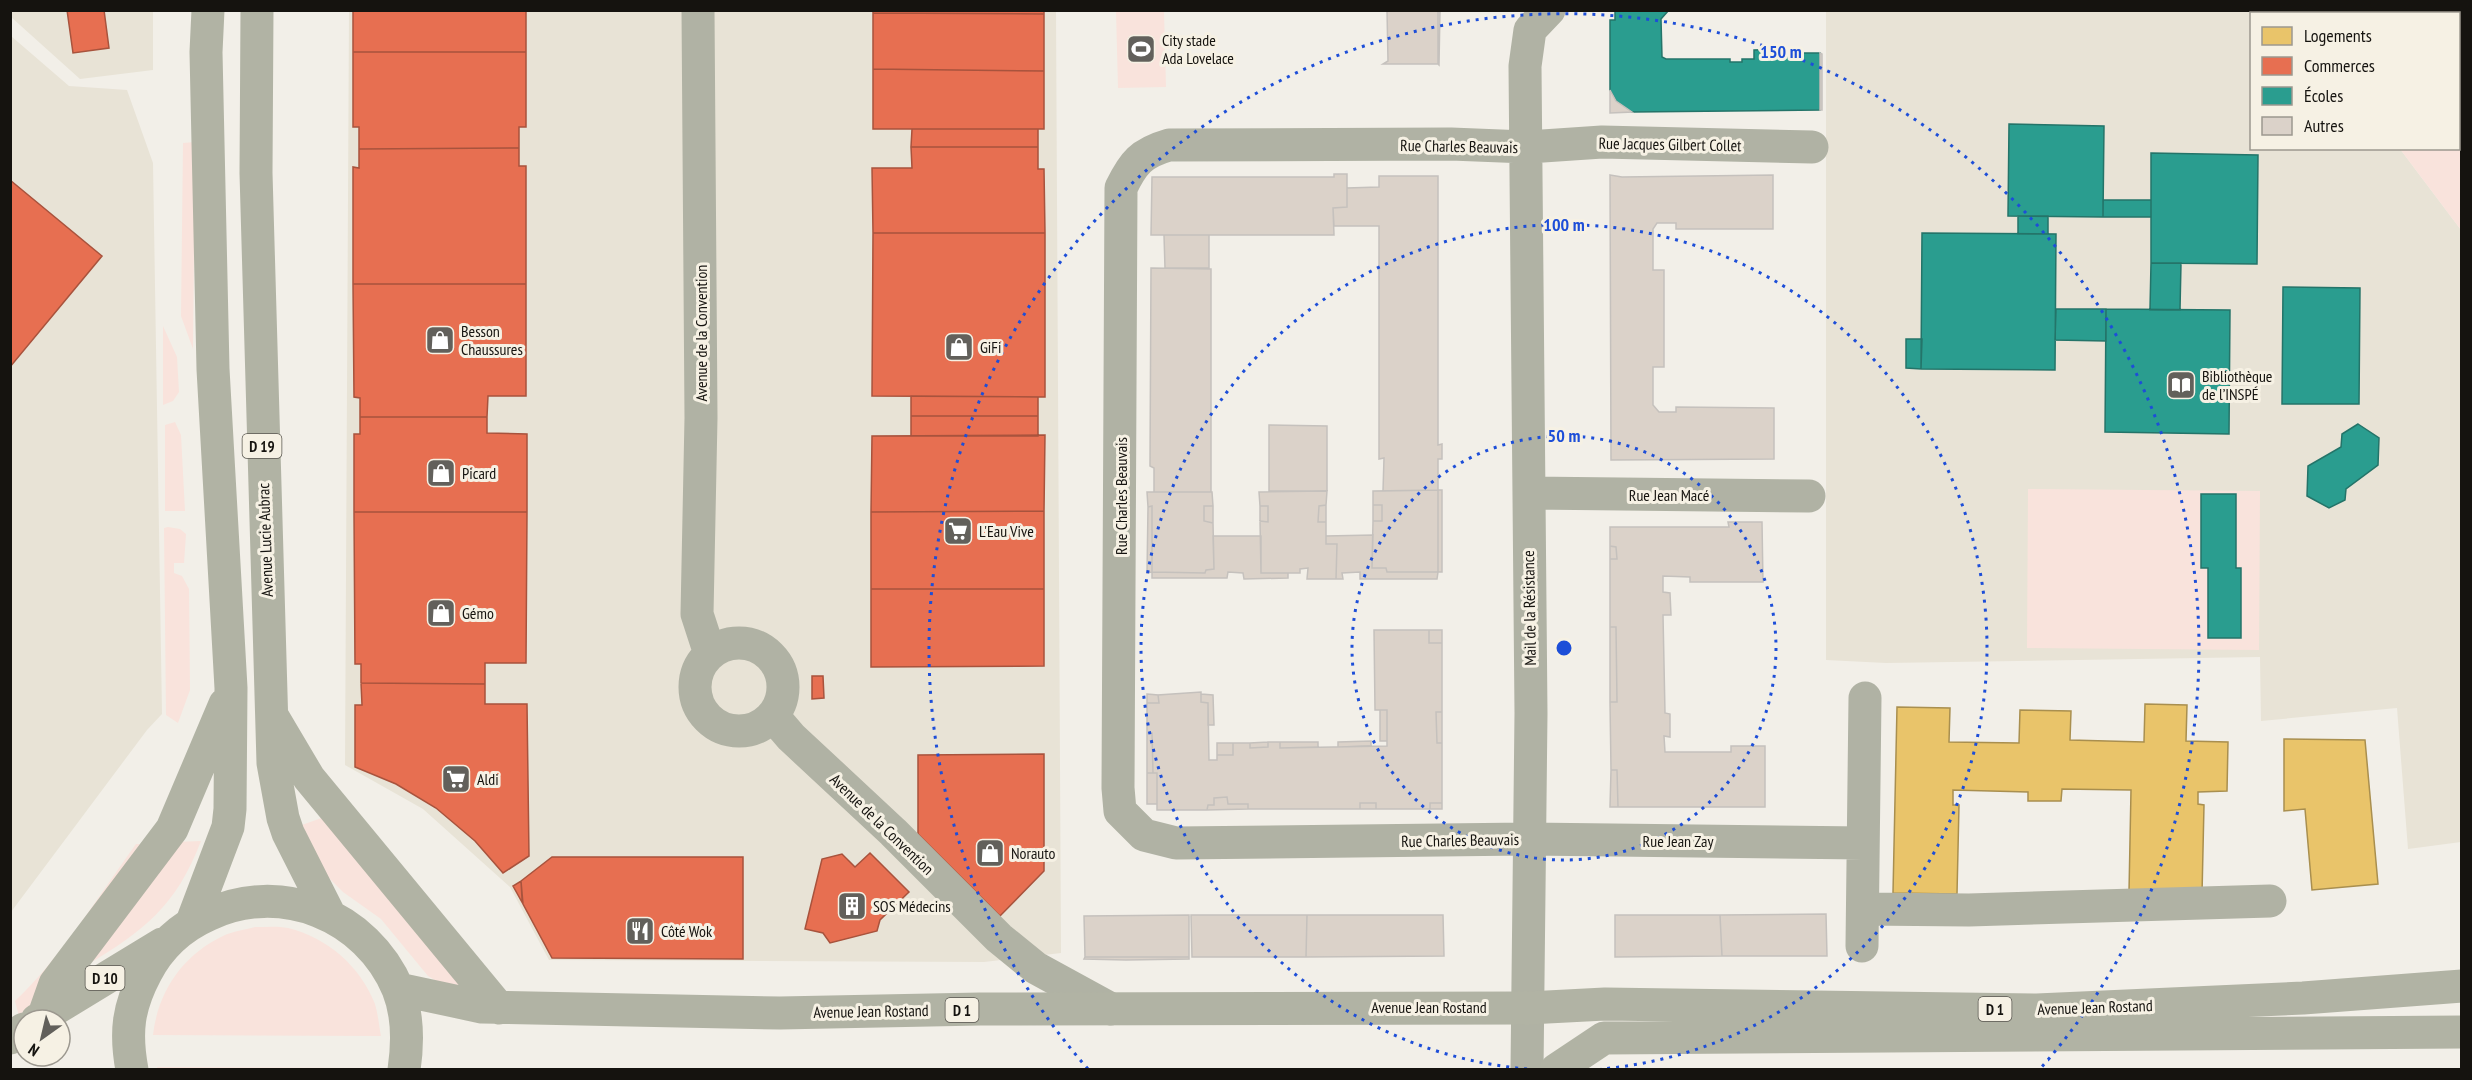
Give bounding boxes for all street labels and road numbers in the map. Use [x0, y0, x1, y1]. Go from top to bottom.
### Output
street label: Rue Jacques Gilbert Collet [1598, 133, 1742, 155]
street label: Rue Charles Beauvais [1400, 135, 1518, 157]
street label: Avenue de la Convention [691, 265, 711, 401]
road number: D 19 [242, 434, 282, 458]
street label: Rue Charles Beauvais [1111, 437, 1131, 555]
street label: Avenue Lucie Aubrac [253, 482, 277, 597]
street label: Rue Jean Macé [1629, 485, 1709, 505]
street label: Mail de la Résistance [1518, 550, 1540, 666]
street label: Avenue de la Convention [826, 769, 938, 879]
street label: Rue Charles Beauvais [1401, 829, 1519, 851]
street label: Rue Jean Zay [1643, 831, 1713, 851]
road number: D 10 [86, 966, 124, 990]
street label: Avenue Jean Rostand [2037, 995, 2153, 1019]
street label: Avenue Jean Rostand [1371, 997, 1487, 1017]
road number: D 1 [1978, 997, 2012, 1021]
road number: D 1 [946, 998, 978, 1022]
street label: Avenue Jean Rostand [813, 1000, 929, 1022]

